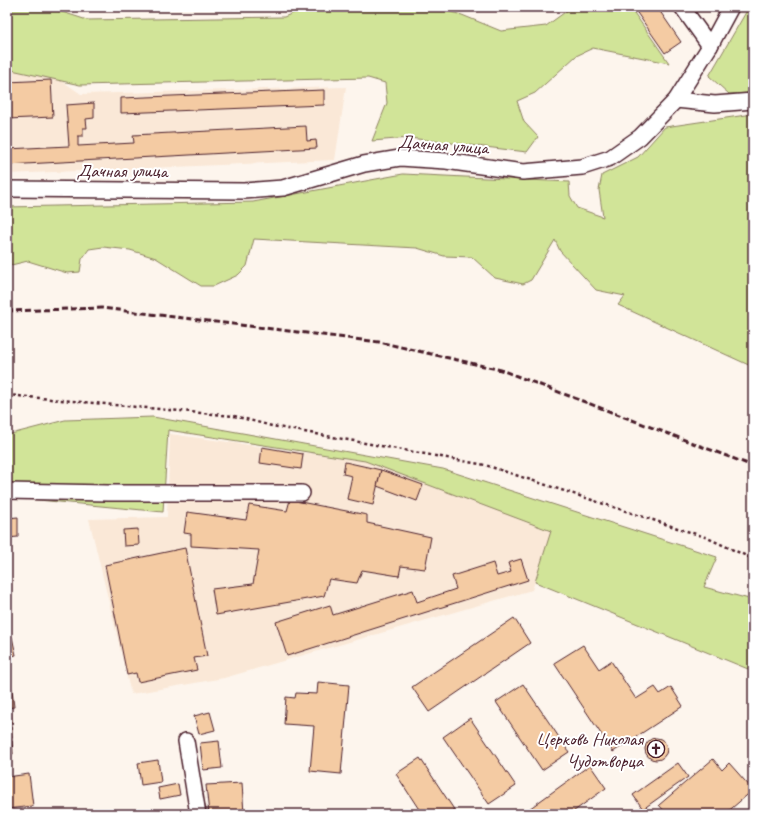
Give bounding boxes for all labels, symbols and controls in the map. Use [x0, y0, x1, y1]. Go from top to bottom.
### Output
street label: Дачная улица [397, 130, 491, 160]
street label: Дачная улица [77, 159, 170, 183]
place label: Церковь Николая Чудотворца [536, 727, 645, 773]
church icon: Церковь Николая Чудотворца [646, 739, 666, 759]

